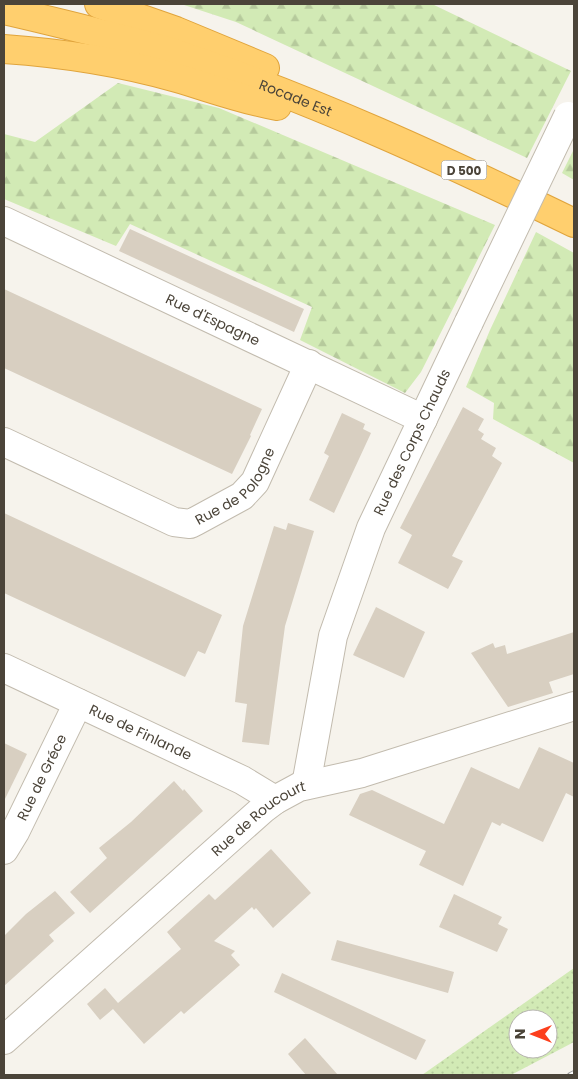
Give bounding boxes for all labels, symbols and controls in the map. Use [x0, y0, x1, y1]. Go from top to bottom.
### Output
street label: Rocade Est [256, 74, 335, 121]
road number: D 500 [442, 160, 486, 180]
street label: Rue d'Espagne [162, 289, 264, 351]
street label: Rue des Corps Chauds [369, 366, 455, 519]
street label: Rue de Pologne [191, 444, 280, 530]
street label: Rue de Finlande [86, 700, 196, 765]
street label: Rue de Gréce [12, 730, 71, 824]
street label: Rue de Roucourt [207, 776, 307, 861]
north arrow [508, 1009, 558, 1059]
text: N [510, 1029, 530, 1039]

